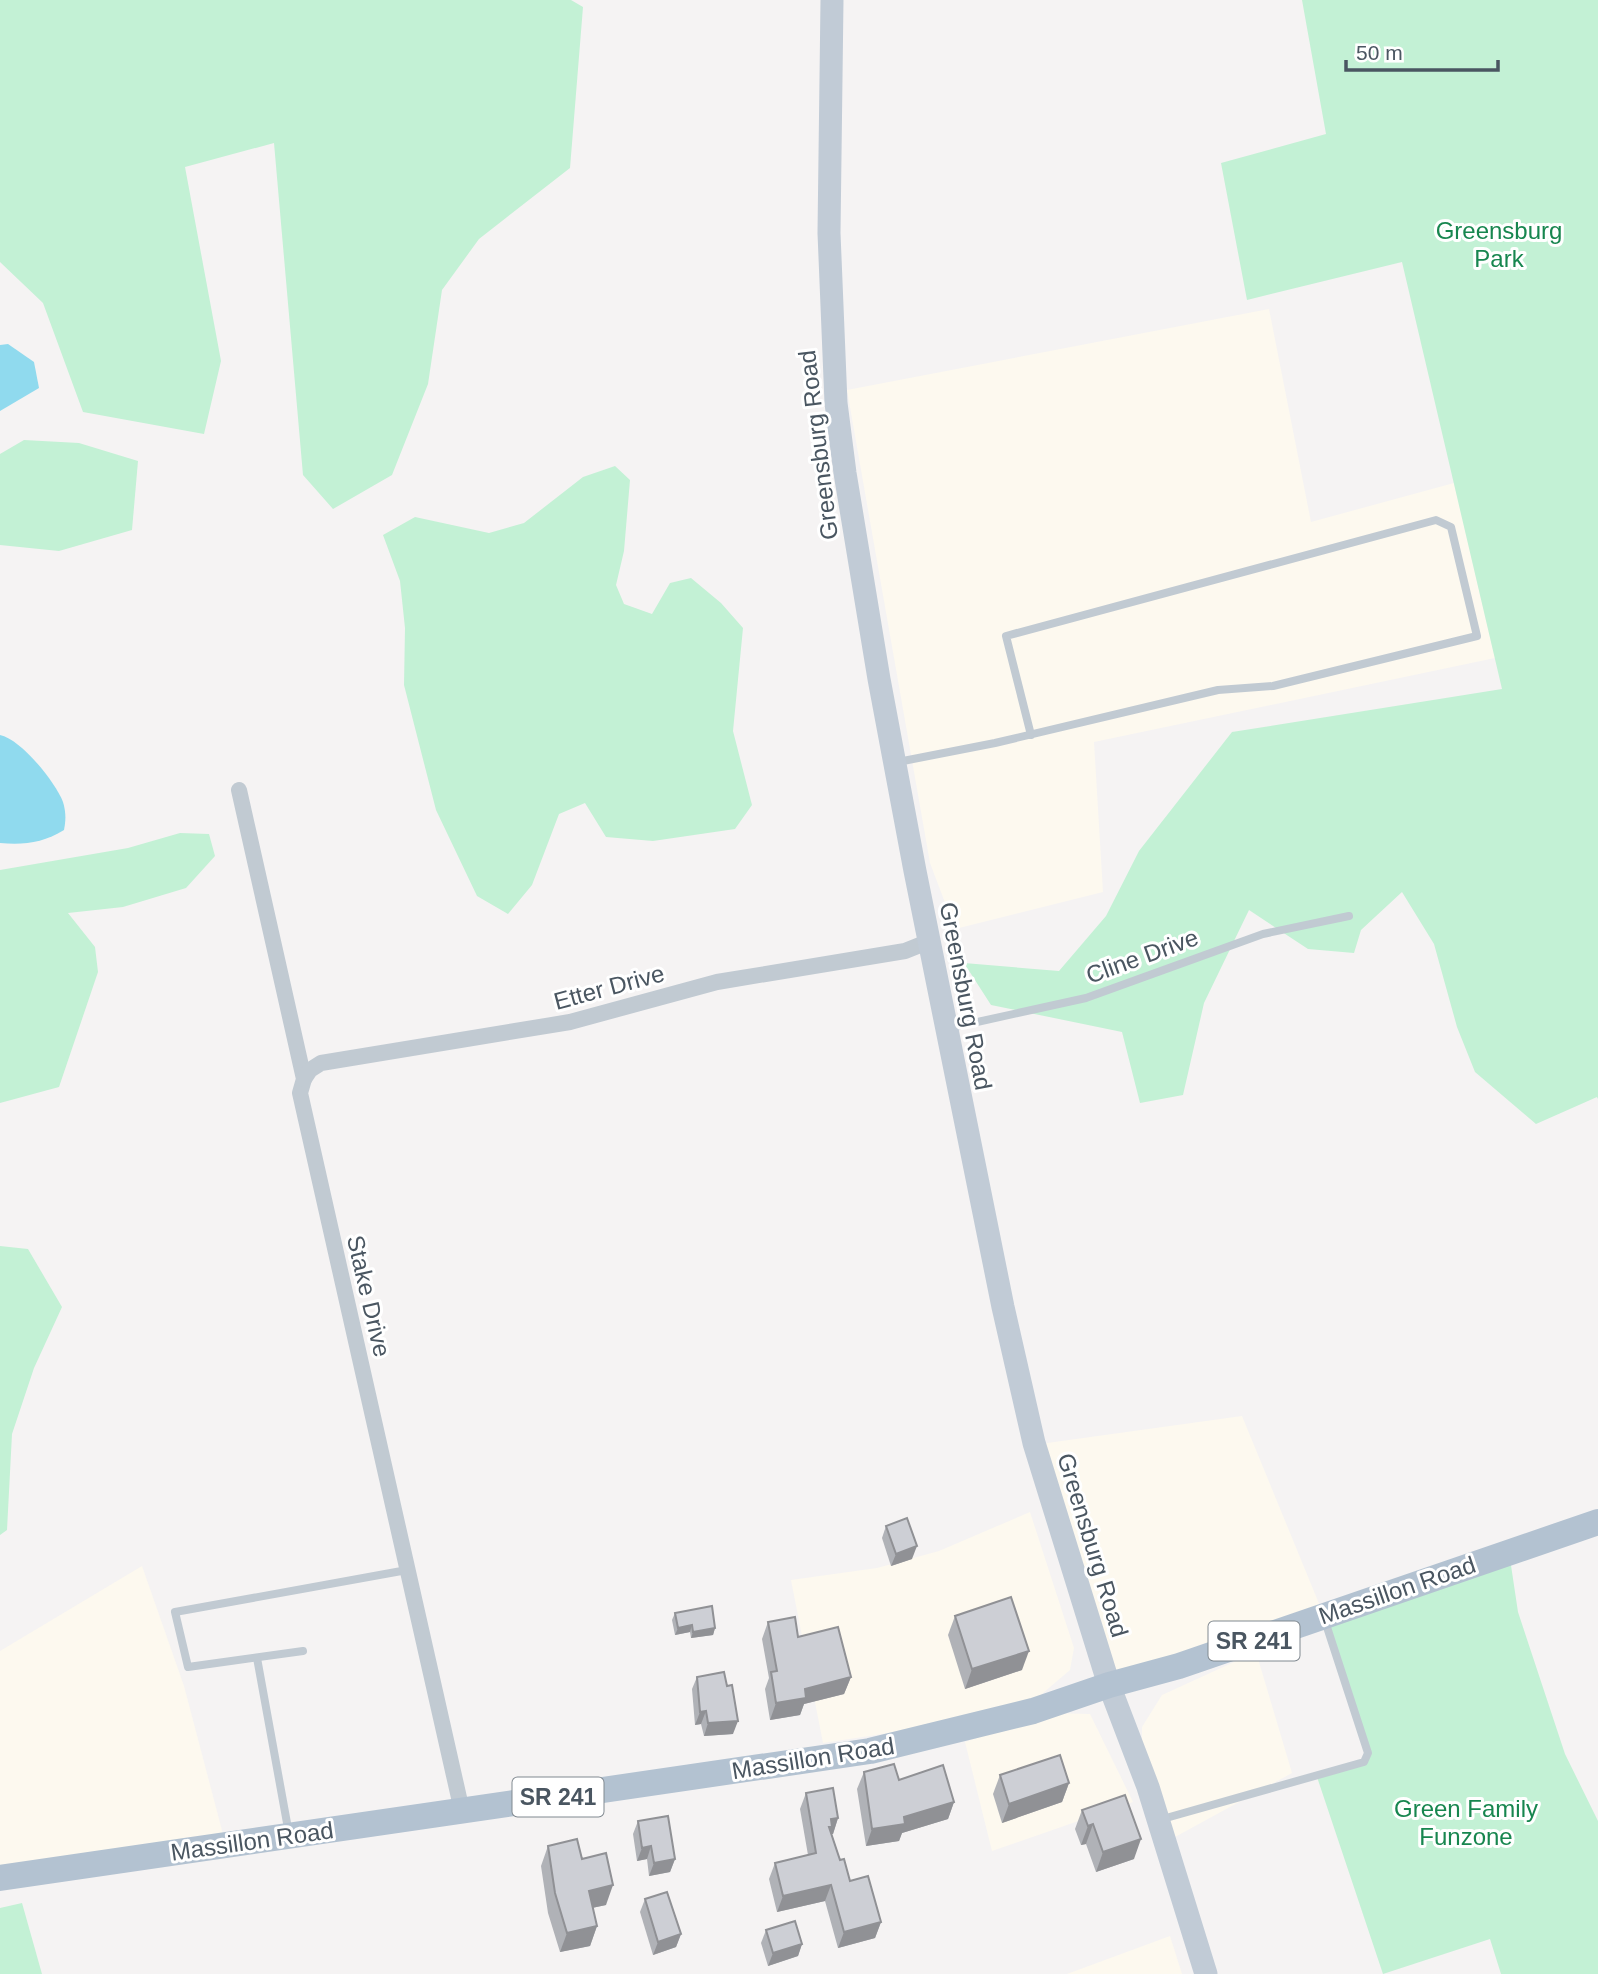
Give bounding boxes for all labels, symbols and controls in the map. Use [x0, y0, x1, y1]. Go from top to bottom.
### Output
scale bar [1346, 28, 1498, 72]
text: 50 m [1356, 41, 1403, 64]
park label: Greensburg Park [1436, 217, 1562, 272]
street label: Greensburg Road [793, 349, 843, 541]
street label: Greensburg Road [935, 900, 997, 1092]
street label: Cline Drive [1082, 923, 1202, 989]
street label: Etter Drive [551, 959, 667, 1015]
street label: Stake Drive [342, 1233, 396, 1359]
street label: Greensburg Road [1052, 1450, 1134, 1640]
street label: Massillon Road [1315, 1551, 1479, 1629]
road number: SR 241 [1208, 1622, 1300, 1660]
street label: Massillon Road [730, 1732, 896, 1784]
road number: SR 241 [512, 1778, 604, 1816]
park label: Green Family Funzone [1394, 1795, 1538, 1850]
street label: Massillon Road [169, 1816, 335, 1866]

